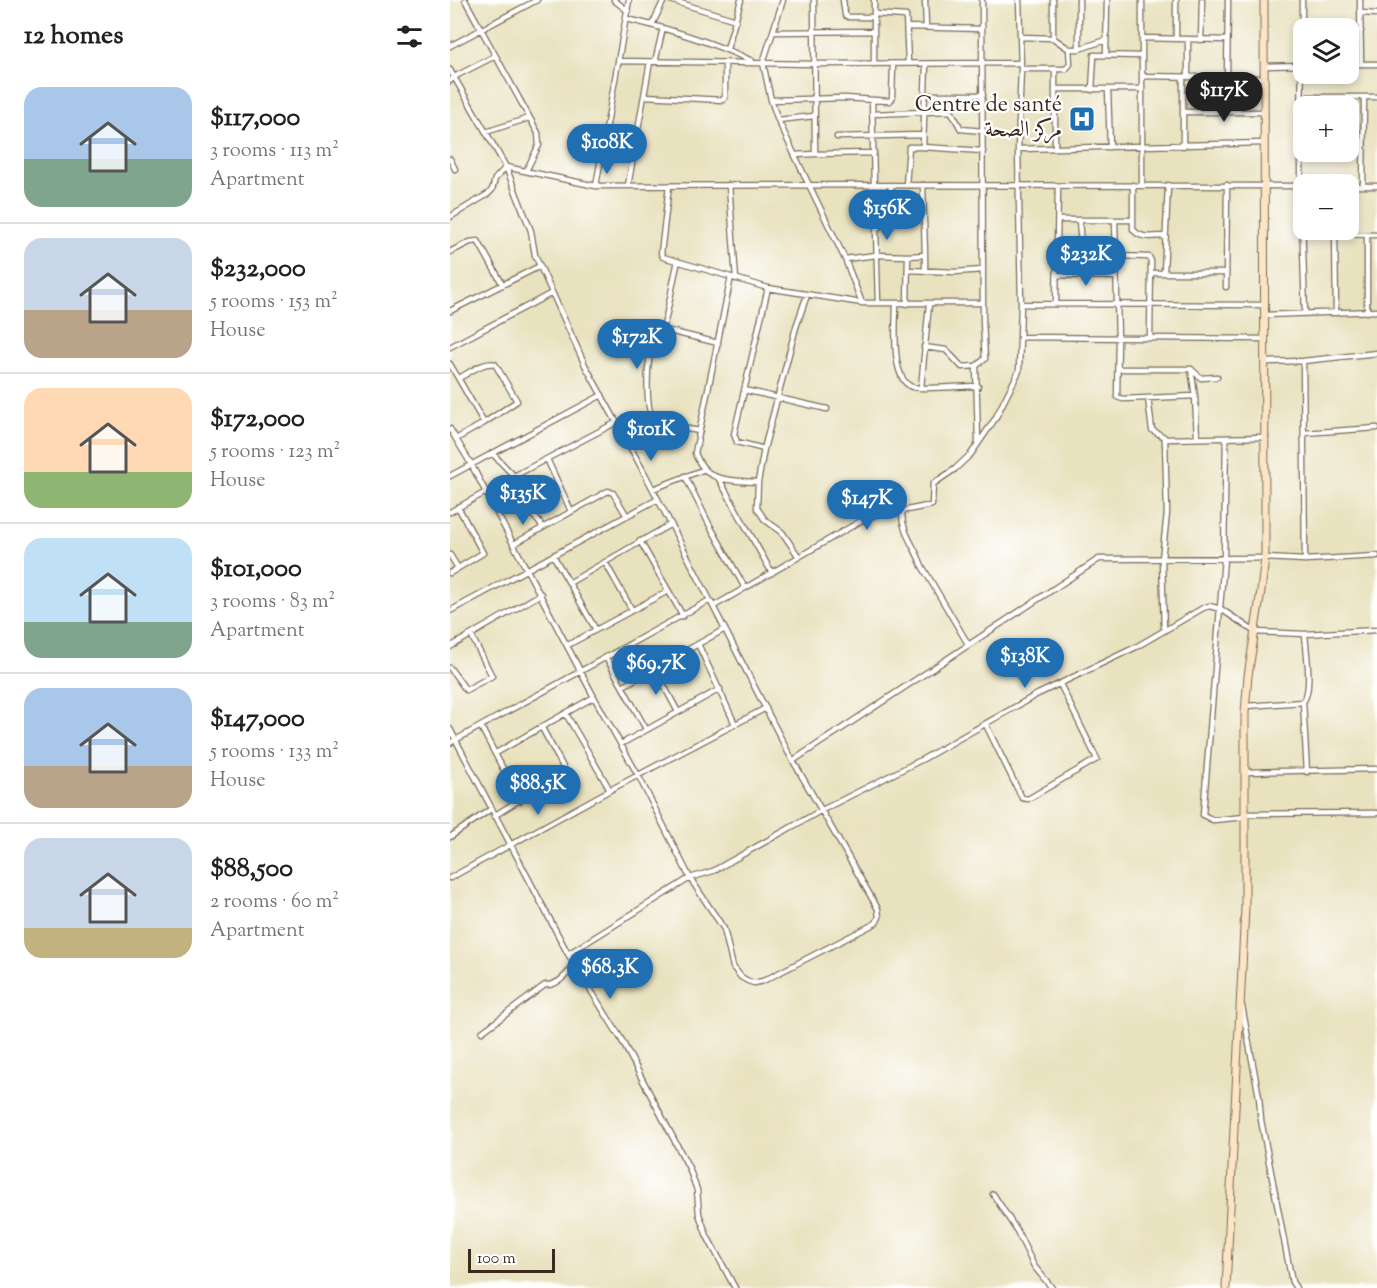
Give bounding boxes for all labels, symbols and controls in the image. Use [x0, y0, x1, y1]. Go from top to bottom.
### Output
text: 12 homes [24, 18, 123, 55]
map controls [1293, 18, 1359, 240]
button: layers [1293, 18, 1359, 84]
icon: filters [393, 20, 426, 53]
pin: $117K [1182, 72, 1266, 123]
text: $117K [1200, 77, 1248, 106]
place label: Centre de santé مركز الصحة [915, 90, 1062, 147]
button: + [1293, 96, 1359, 162]
text: $117,000 [210, 100, 300, 137]
hospital icon: Centre de santé مركز الصحة [1067, 104, 1097, 134]
icon: home [72, 111, 144, 183]
pin: $108K [565, 124, 649, 175]
text: $108K [581, 129, 633, 158]
text: 3 rooms · 113 m² [210, 137, 339, 166]
text: Apartment [210, 166, 305, 195]
button: − [1293, 174, 1359, 240]
pin: $156K [845, 190, 929, 241]
text: $156K [863, 195, 911, 224]
pin: $232K [1044, 236, 1128, 287]
text: $232K [1060, 241, 1112, 270]
text: $232,000 [210, 251, 306, 288]
icon: home [72, 262, 144, 334]
text: 5 rooms · 153 m² [210, 288, 338, 317]
text: House [210, 317, 265, 346]
pin: $172K [595, 319, 679, 370]
text: $172K [611, 324, 663, 353]
text: $172,000 [210, 401, 305, 438]
pin: $101K [609, 411, 693, 462]
icon: home [72, 412, 144, 484]
text: $101K [627, 416, 675, 445]
text: 5 rooms · 123 m² [210, 438, 340, 467]
text: House [210, 467, 265, 496]
pin: $135K [481, 475, 565, 526]
text: $135K [500, 480, 546, 509]
pin: $147K [825, 480, 909, 531]
text: $147K [841, 485, 893, 514]
text: $101,000 [210, 551, 302, 588]
icon: home [72, 562, 144, 634]
text: 3 rooms · 83 m² [210, 588, 335, 617]
text: Apartment [210, 617, 305, 646]
pin: $138K [983, 638, 1067, 689]
text: $138K [1000, 643, 1050, 672]
pin: $69.7K [607, 645, 705, 696]
text: $69.7K [626, 650, 686, 679]
text: $147,000 [210, 701, 305, 738]
icon: home [72, 712, 144, 784]
text: 5 rooms · 133 m² [210, 738, 339, 767]
pin: $88.5K [489, 765, 587, 816]
text: House [210, 767, 265, 796]
text: $88.5K [510, 770, 566, 799]
text: $88,500 [210, 851, 293, 888]
icon: home [72, 862, 144, 934]
text: 2 rooms · 60 m² [210, 888, 339, 917]
text: Apartment [210, 917, 305, 946]
pin: $68.3K [561, 949, 659, 1000]
text: $68.3K [581, 954, 639, 983]
scale bar [468, 1246, 555, 1274]
text: 100 m [477, 1248, 516, 1271]

